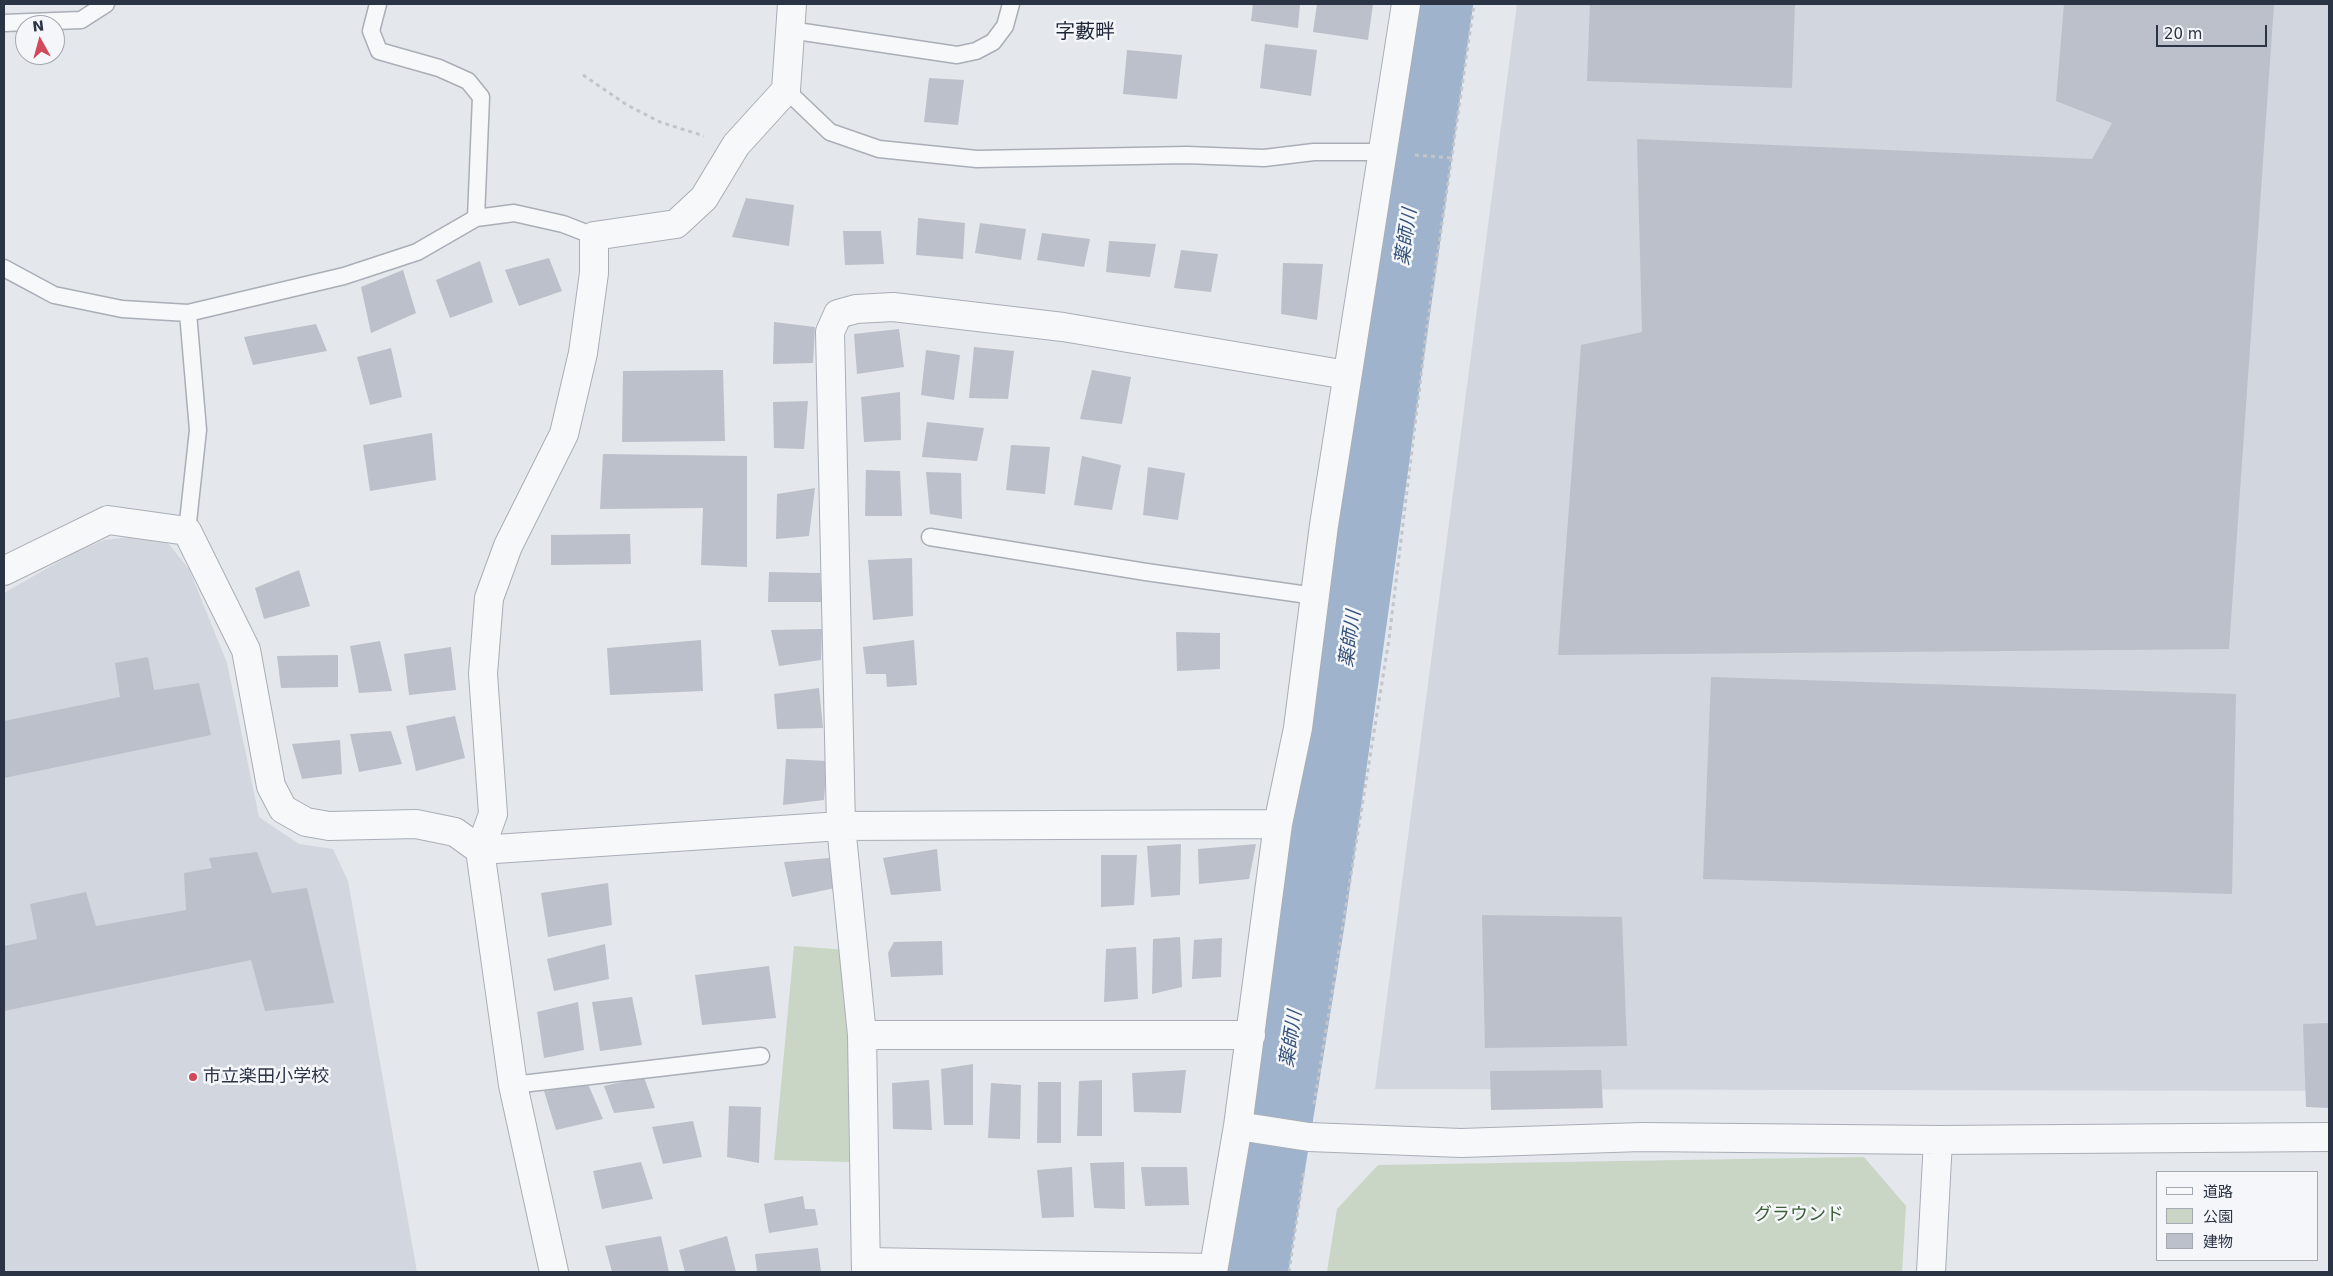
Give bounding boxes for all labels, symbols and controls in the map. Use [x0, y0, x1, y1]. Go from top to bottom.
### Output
north arrow [15, 15, 65, 65]
scale bar [2158, 15, 2269, 47]
text: N [32, 17, 45, 35]
district label: 字藪畔 [1055, 21, 1115, 45]
text: 20 m [2164, 25, 2202, 43]
water label: 薬師川 [1392, 207, 1422, 267]
water label: 薬師川 [1336, 609, 1366, 669]
water label: 薬師川 [1276, 1009, 1308, 1069]
place label: 市立楽田小学校 [203, 1066, 329, 1088]
marker: 市立楽田小学校 [187, 1071, 199, 1083]
legend [2156, 1171, 2318, 1261]
text: 道路 [2203, 1183, 2233, 1201]
park label: グラウンド [1754, 1204, 1844, 1226]
text: 公園 [2203, 1208, 2233, 1226]
text: 建物 [2203, 1233, 2233, 1251]

